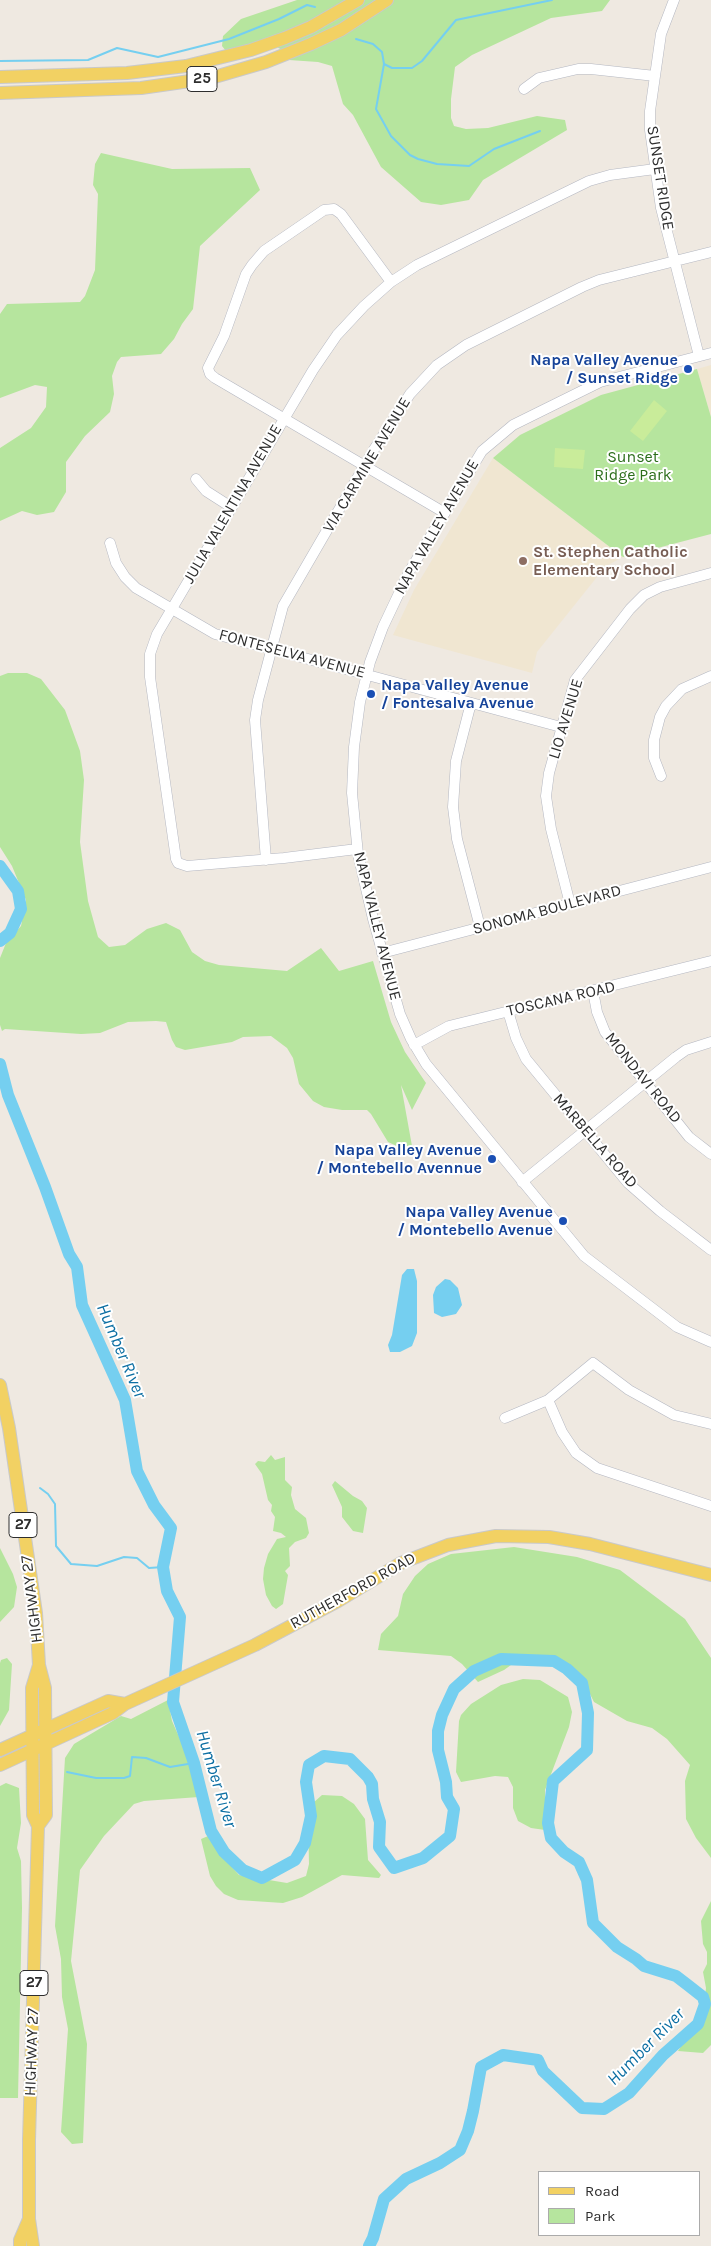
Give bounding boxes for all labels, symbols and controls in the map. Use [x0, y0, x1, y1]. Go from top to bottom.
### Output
road number: 25 [187, 66, 217, 92]
street label: SUNSET RIDGE [642, 124, 678, 232]
place label: Napa Valley Avenue / Sunset Ridge [530, 350, 678, 388]
marker: Napa Valley Avenue / Sunset Ridge [682, 363, 694, 375]
street label: VIA CARMINE AVENUE [319, 394, 415, 536]
street label: JULIA VALENTINA AVENUE [180, 421, 286, 587]
park label: Sunset Ridge Park [594, 447, 672, 485]
street label: NAPA VALLEY AVENUE [391, 456, 483, 598]
place label: St. Stephen Catholic Elementary School [533, 542, 688, 580]
marker: St. Stephen Catholic Elementary School [517, 555, 529, 567]
street label: FONTESELVA AVENUE [217, 625, 367, 683]
place label: Napa Valley Avenue / Fontesalva Avenue [381, 675, 534, 713]
street label: LIO AVENUE [545, 676, 587, 762]
marker: Napa Valley Avenue / Fontesalva Avenue [365, 688, 377, 700]
street label: NAPA VALLEY AVENUE [349, 850, 405, 1002]
street label: SONOMA BOULEVARD [471, 881, 623, 939]
street label: TOSCANA ROAD [505, 977, 617, 1021]
street label: MONDAVI ROAD [601, 1029, 685, 1127]
street label: MARBELLA ROAD [549, 1090, 641, 1192]
place label: Napa Valley Avenue / Montebello Avennue [317, 1140, 482, 1178]
marker: Napa Valley Avenue / Montebello Avennue [486, 1153, 498, 1165]
place label: Napa Valley Avenue / Montebello Avenue [397, 1202, 553, 1240]
marker: Napa Valley Avenue / Montebello Avenue [557, 1215, 569, 1227]
water label: Humber River [91, 1300, 151, 1402]
road number: 27 [9, 1512, 37, 1538]
street label: RUTHERFORD ROAD [287, 1549, 419, 1633]
street label: HIGHWAY 27 [17, 1554, 47, 1644]
water label: Humber River [191, 1728, 241, 1830]
road number: 27 [20, 1970, 48, 1996]
water label: Humber River [603, 2004, 689, 2090]
street label: HIGHWAY 27 [21, 2008, 43, 2096]
legend [538, 2171, 701, 2236]
text: Road [585, 2182, 620, 2200]
text: Park [585, 2207, 615, 2225]

